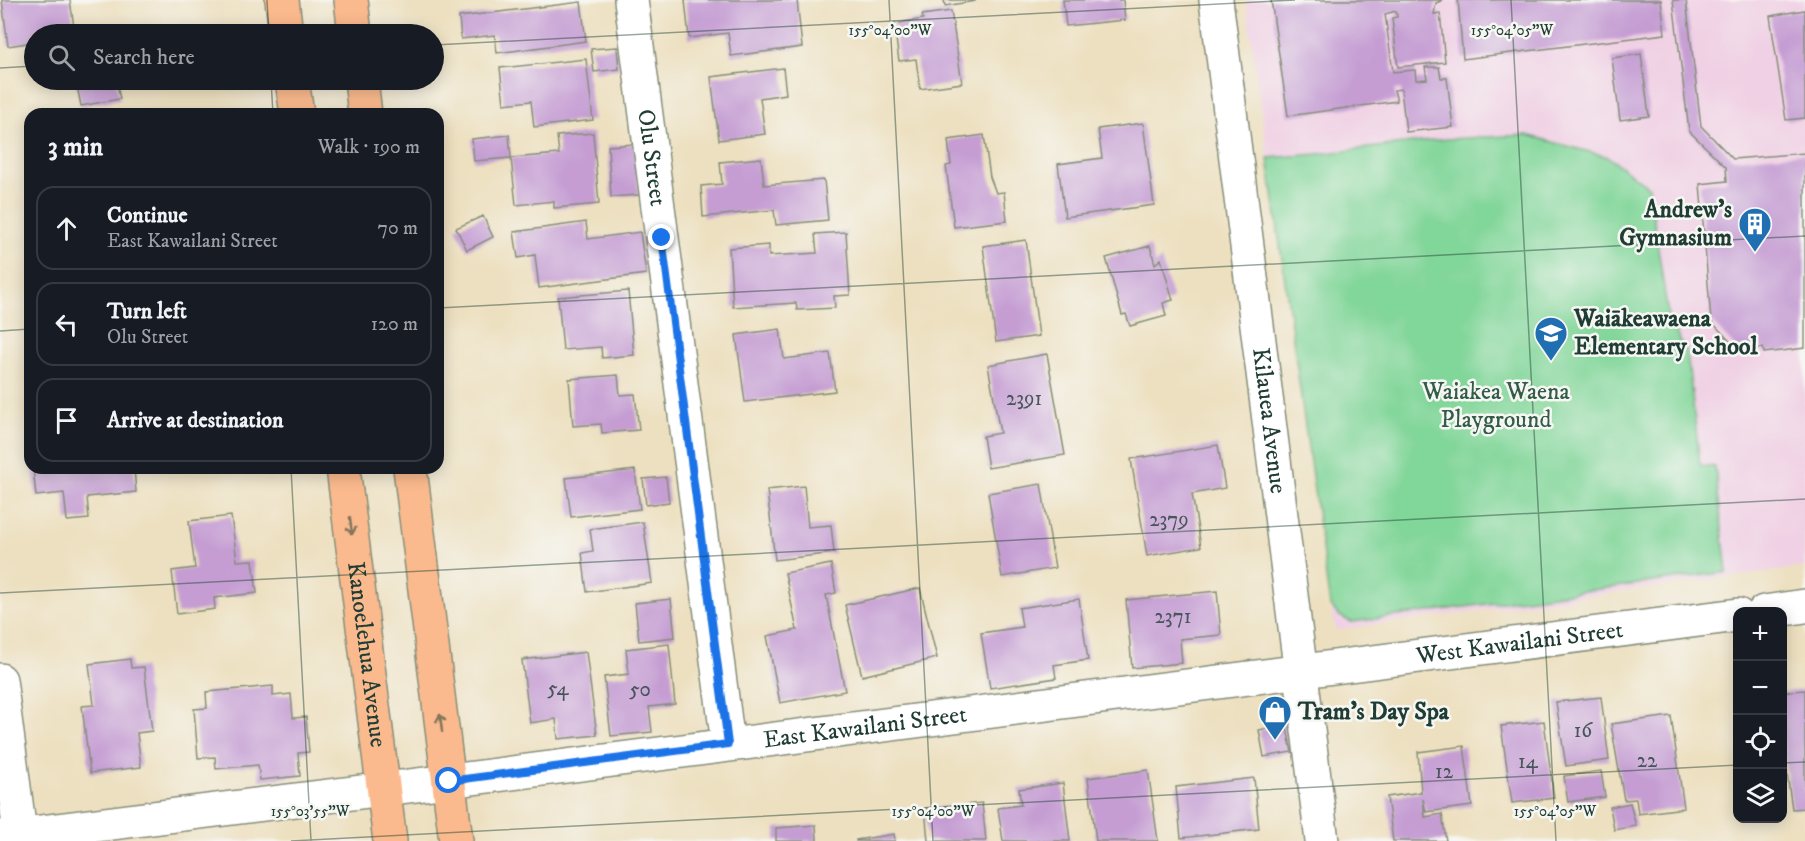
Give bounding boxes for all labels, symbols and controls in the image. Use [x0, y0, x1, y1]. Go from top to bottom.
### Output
text: 155°04'00"W [849, 21, 932, 40]
text: 155°04'05"W [1471, 21, 1553, 40]
search box [24, 24, 444, 90]
icon: search [45, 41, 78, 74]
text: Search here [93, 44, 195, 71]
street label: Olu Street [630, 107, 673, 208]
text: 3 min [48, 131, 103, 164]
text: Walk · 190 m [318, 135, 420, 160]
place label: Andrew’s Gymnasium [1619, 195, 1732, 253]
text: Continue [107, 202, 188, 229]
building icon: Andrew’s Gymnasium [1737, 206, 1773, 253]
icon: ahead [50, 212, 83, 245]
text: 70 m [377, 216, 418, 241]
route end [648, 224, 674, 250]
text: East Kawailani Street [107, 229, 278, 254]
text: Turn left [107, 298, 187, 325]
place label: Waiākeawaena Elementary School [1573, 304, 1758, 362]
icon: left [50, 308, 83, 341]
text: 120 m [371, 312, 418, 337]
school or university icon: Waiākeawaena Elementary School [1533, 315, 1569, 362]
text: Olu Street [107, 325, 188, 350]
street label: Kilauea Avenue [1245, 346, 1293, 495]
park label: Waiakea Waena Playground [1421, 377, 1571, 435]
house number: 2391 [1006, 386, 1042, 412]
icon: arrive [50, 404, 83, 437]
text: Arrive at destination [107, 407, 284, 434]
house number: 2379 [1149, 507, 1189, 533]
one-way arrow [345, 516, 356, 535]
street label: Kanoelehua Avenue [340, 560, 393, 749]
house number: 2371 [1155, 604, 1191, 630]
map controls [1733, 607, 1787, 823]
button: + [1733, 607, 1787, 661]
street label: West Kawailani Street [1413, 615, 1625, 671]
button: − [1733, 661, 1787, 715]
house number: 54 [547, 676, 570, 702]
house number: 50 [629, 677, 651, 703]
shop icon: Tram's Day Spa [1257, 694, 1293, 741]
place label: Tram's Day Spa [1297, 697, 1450, 727]
street label: East Kawailani Street [762, 699, 969, 755]
one-way arrow [436, 713, 447, 733]
button: locate [1733, 715, 1787, 769]
house number: 16 [1574, 718, 1593, 744]
house number: 22 [1637, 748, 1658, 774]
house number: 14 [1518, 749, 1539, 775]
house number: 12 [1435, 759, 1454, 785]
route start [435, 767, 461, 793]
button: layers [1733, 769, 1787, 823]
text: 155°03'55"W [271, 802, 350, 821]
text: 155°04'00"W [892, 802, 975, 821]
text: 155°04'05"W [1514, 802, 1596, 821]

